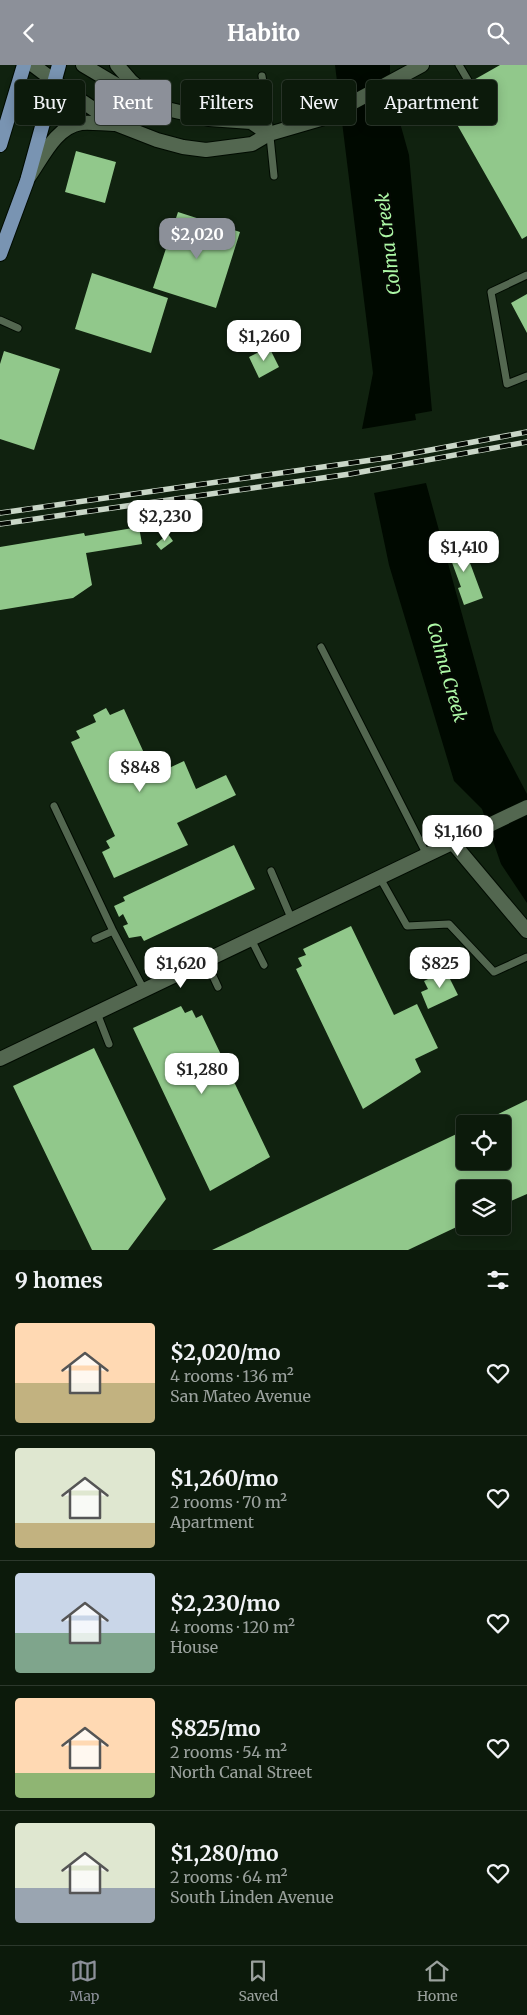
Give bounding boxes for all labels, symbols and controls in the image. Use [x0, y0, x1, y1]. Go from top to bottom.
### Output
icon: back [15, 19, 43, 47]
text: Habito [227, 19, 300, 47]
icon: search [484, 19, 512, 47]
chip: Buy [15, 80, 85, 125]
chip: Rent [95, 80, 171, 125]
chip: Filters [181, 80, 272, 125]
chip: New [282, 80, 356, 125]
chip: Apartment [366, 80, 497, 125]
water label: Colma Creek [370, 191, 406, 296]
pin: $2,020 [156, 217, 238, 260]
text: $2,020 [170, 224, 224, 244]
pin: $1,260 [223, 319, 305, 362]
text: $1,260 [238, 326, 290, 346]
pin: $2,230 [124, 499, 206, 542]
text: $2,230 [138, 506, 192, 526]
pin: $1,410 [423, 531, 505, 573]
text: $1,410 [440, 537, 488, 557]
water label: Colma Creek [422, 619, 472, 725]
pin: $848 [110, 751, 170, 793]
text: $848 [120, 757, 160, 777]
pin: $1,160 [417, 815, 499, 857]
text: $1,160 [433, 821, 483, 841]
pin: $1,620 [140, 947, 222, 989]
pin: $825 [410, 947, 470, 989]
text: $1,620 [156, 953, 206, 973]
text: $825 [421, 953, 459, 973]
pin: $1,280 [161, 1053, 243, 1095]
text: $1,280 [176, 1059, 228, 1079]
map controls [456, 1115, 511, 1235]
button: locate [456, 1115, 511, 1170]
button: layers [456, 1180, 511, 1235]
icon: filters [484, 1266, 512, 1294]
text: 9 homes [15, 1267, 103, 1294]
text: $2,020/mo [170, 1339, 280, 1366]
icon: home [55, 1343, 115, 1403]
icon: heart [484, 1359, 512, 1387]
text: 4 rooms · 136 m² [170, 1366, 294, 1386]
text: San Mateo Avenue [170, 1386, 311, 1406]
text: $1,260/mo [170, 1465, 278, 1492]
icon: home [55, 1468, 115, 1528]
icon: heart [484, 1484, 512, 1512]
text: 2 rooms · 70 m² [170, 1492, 287, 1512]
text: Apartment [170, 1512, 254, 1532]
text: $2,230/mo [170, 1590, 280, 1617]
icon: home [55, 1593, 115, 1653]
icon: heart [484, 1609, 512, 1637]
text: 4 rooms · 120 m² [170, 1617, 295, 1637]
text: House [170, 1637, 218, 1657]
text: $825/mo [170, 1715, 261, 1742]
icon: home [55, 1718, 115, 1778]
icon: heart [484, 1734, 512, 1762]
text: 2 rooms · 54 m² [170, 1742, 287, 1762]
text: North Canal Street [170, 1762, 312, 1782]
text: $1,280/mo [170, 1840, 279, 1867]
icon: home [55, 1843, 115, 1903]
icon: heart [484, 1859, 512, 1887]
text: 2 rooms · 64 m² [170, 1867, 288, 1887]
text: South Linden Avenue [170, 1887, 334, 1907]
tab: Map [70, 1957, 99, 2005]
tab: Saved [238, 1957, 278, 2005]
tab: Home [417, 1957, 457, 2005]

